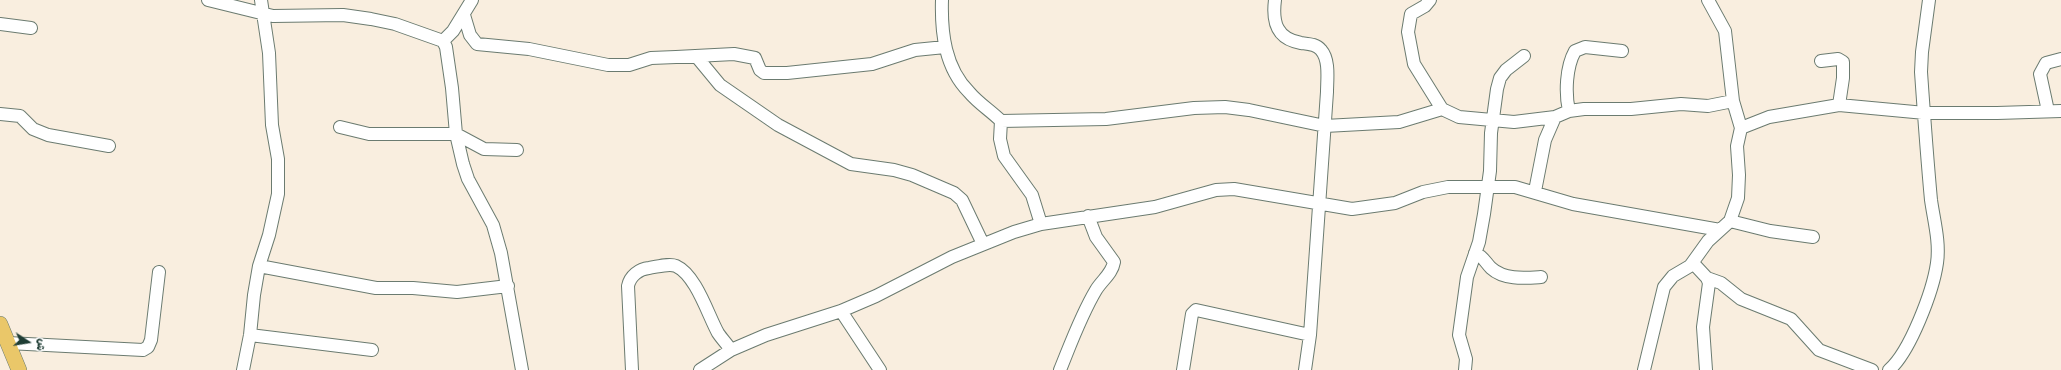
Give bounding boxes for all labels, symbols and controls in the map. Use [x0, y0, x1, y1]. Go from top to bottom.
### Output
north arrow [8, 322, 48, 362]
text: ش [31, 337, 49, 352]

